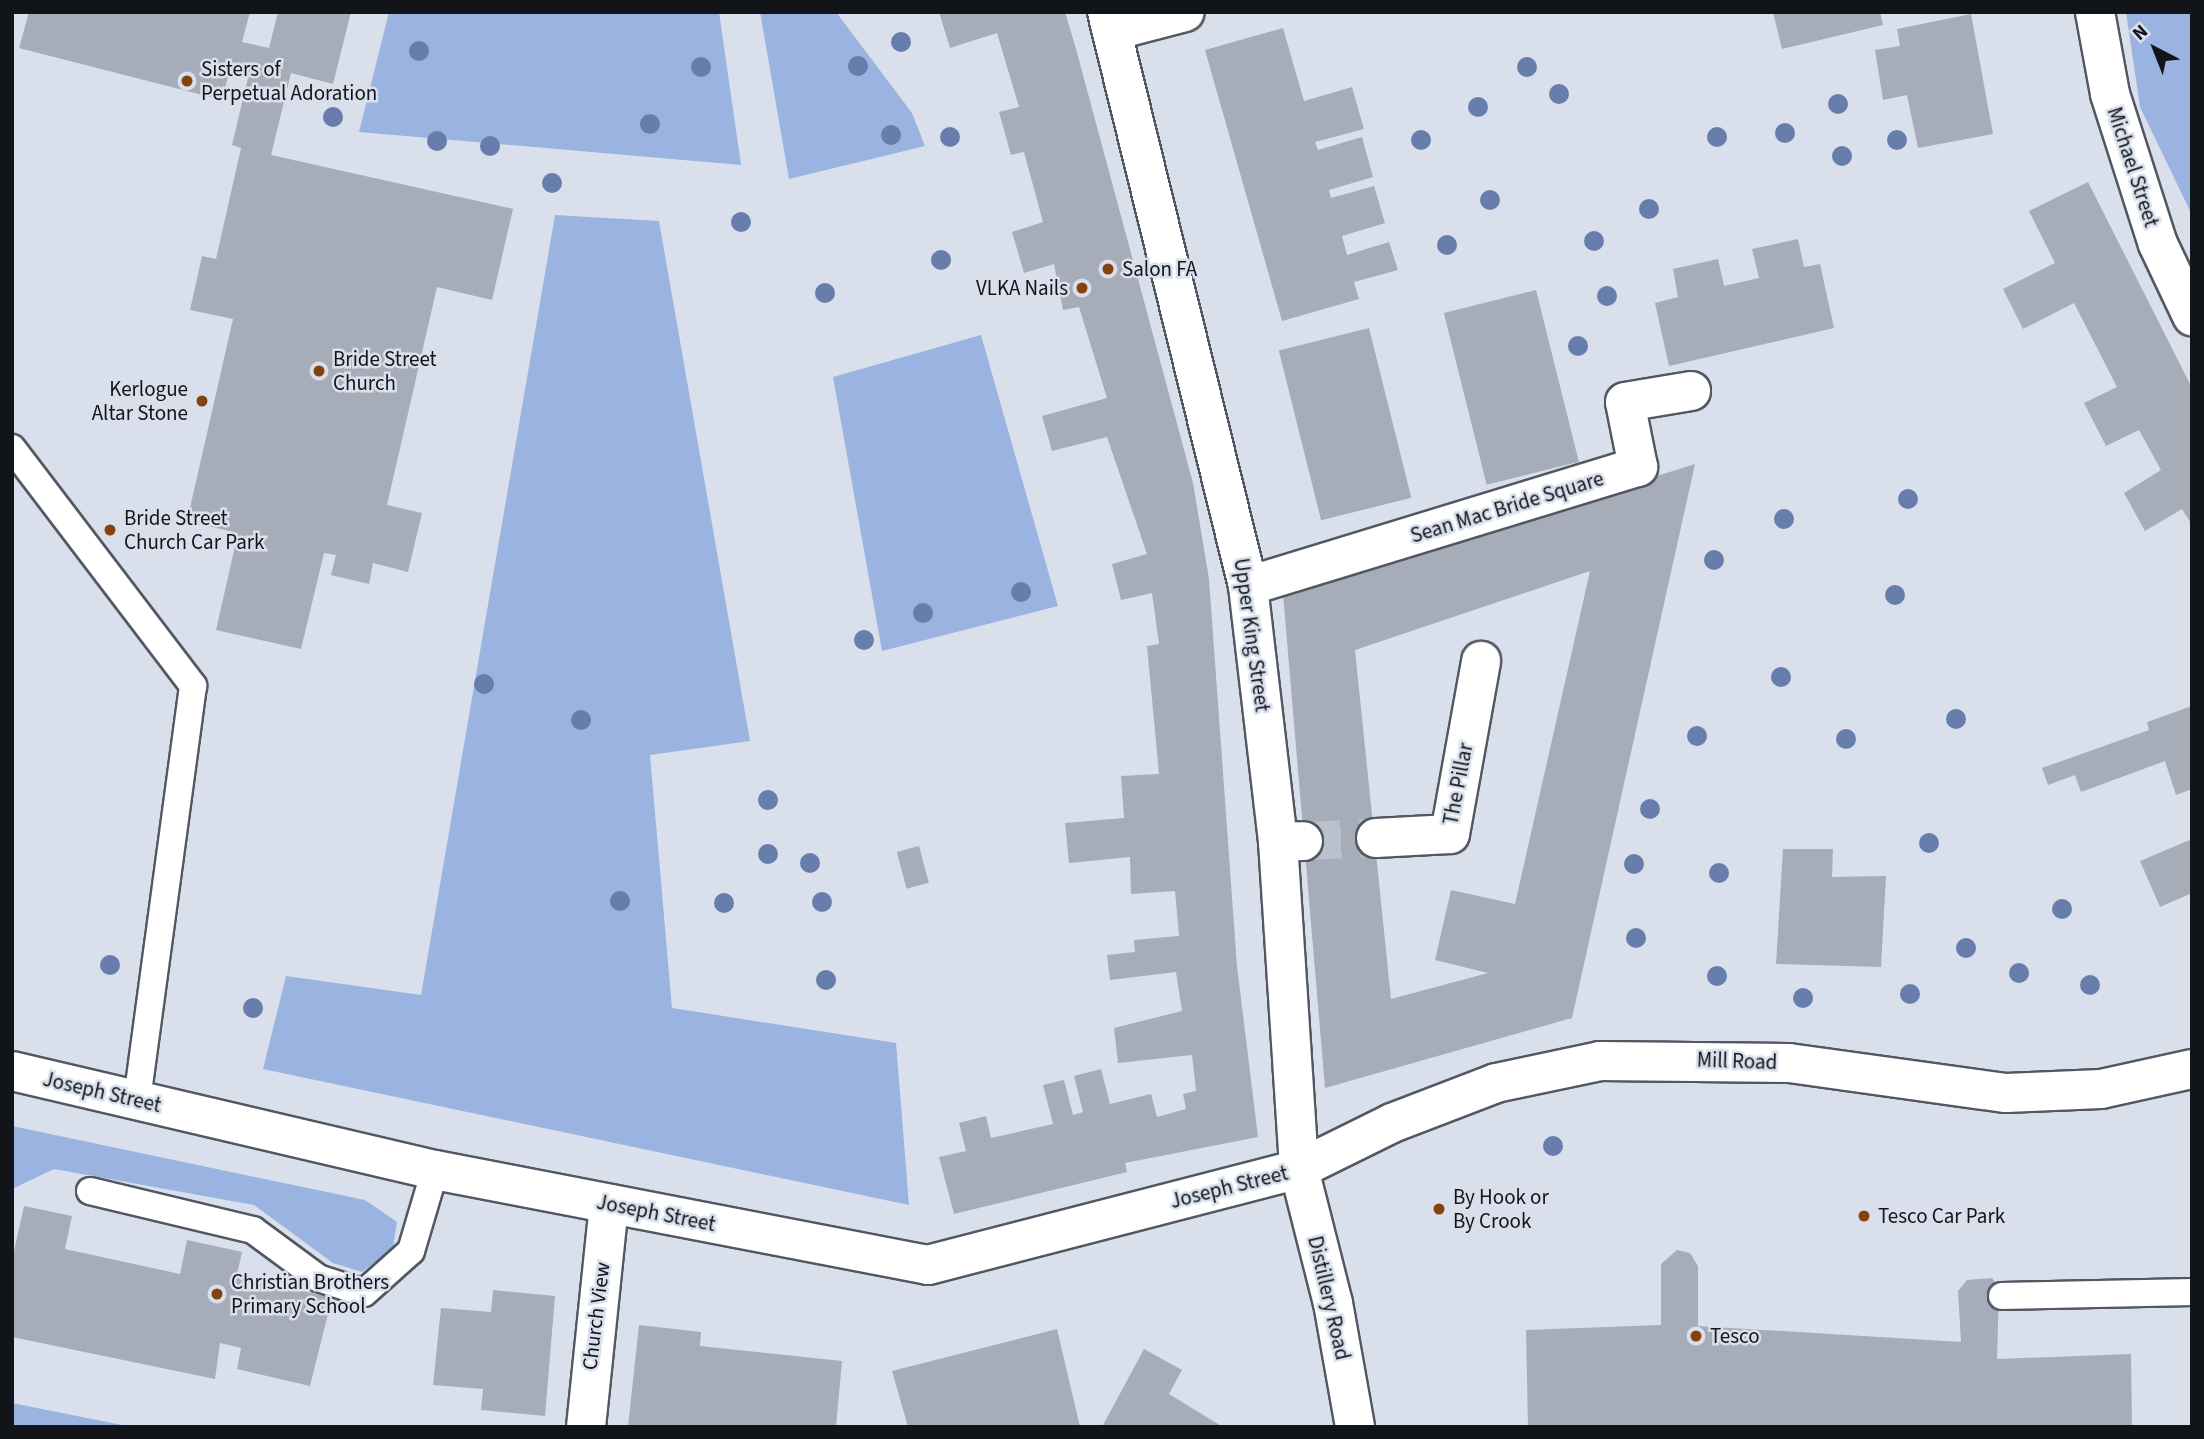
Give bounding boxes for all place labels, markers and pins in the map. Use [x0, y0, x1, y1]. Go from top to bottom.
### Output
place label: Sisters of Perpetual Adoration [201, 56, 377, 106]
marker: Sisters of Perpetual Adoration [179, 73, 195, 89]
place label: Salon FA [1122, 256, 1197, 282]
marker: Salon FA [1100, 261, 1116, 277]
place label: VLKA Nails [976, 275, 1068, 301]
marker: VLKA Nails [1074, 280, 1090, 296]
place label: Bride Street Church [333, 346, 437, 396]
marker: Bride Street Church [311, 363, 327, 379]
place label: Kerlogue Altar Stone [92, 376, 188, 426]
marker: Kerlogue Altar Stone [194, 393, 210, 409]
place label: Bride Street Church Car Park [124, 505, 264, 555]
marker: Bride Street Church Car Park [102, 522, 118, 538]
place label: By Hook or By Crook [1453, 1184, 1549, 1234]
marker: By Hook or By Crook [1431, 1201, 1447, 1217]
place label: Tesco Car Park [1878, 1203, 2005, 1229]
marker: Tesco Car Park [1856, 1208, 1872, 1224]
place label: Christian Brothers Primary School [231, 1269, 389, 1319]
marker: Christian Brothers Primary School [209, 1286, 225, 1302]
place label: Tesco [1710, 1323, 1760, 1349]
marker: Tesco [1688, 1328, 1704, 1344]

